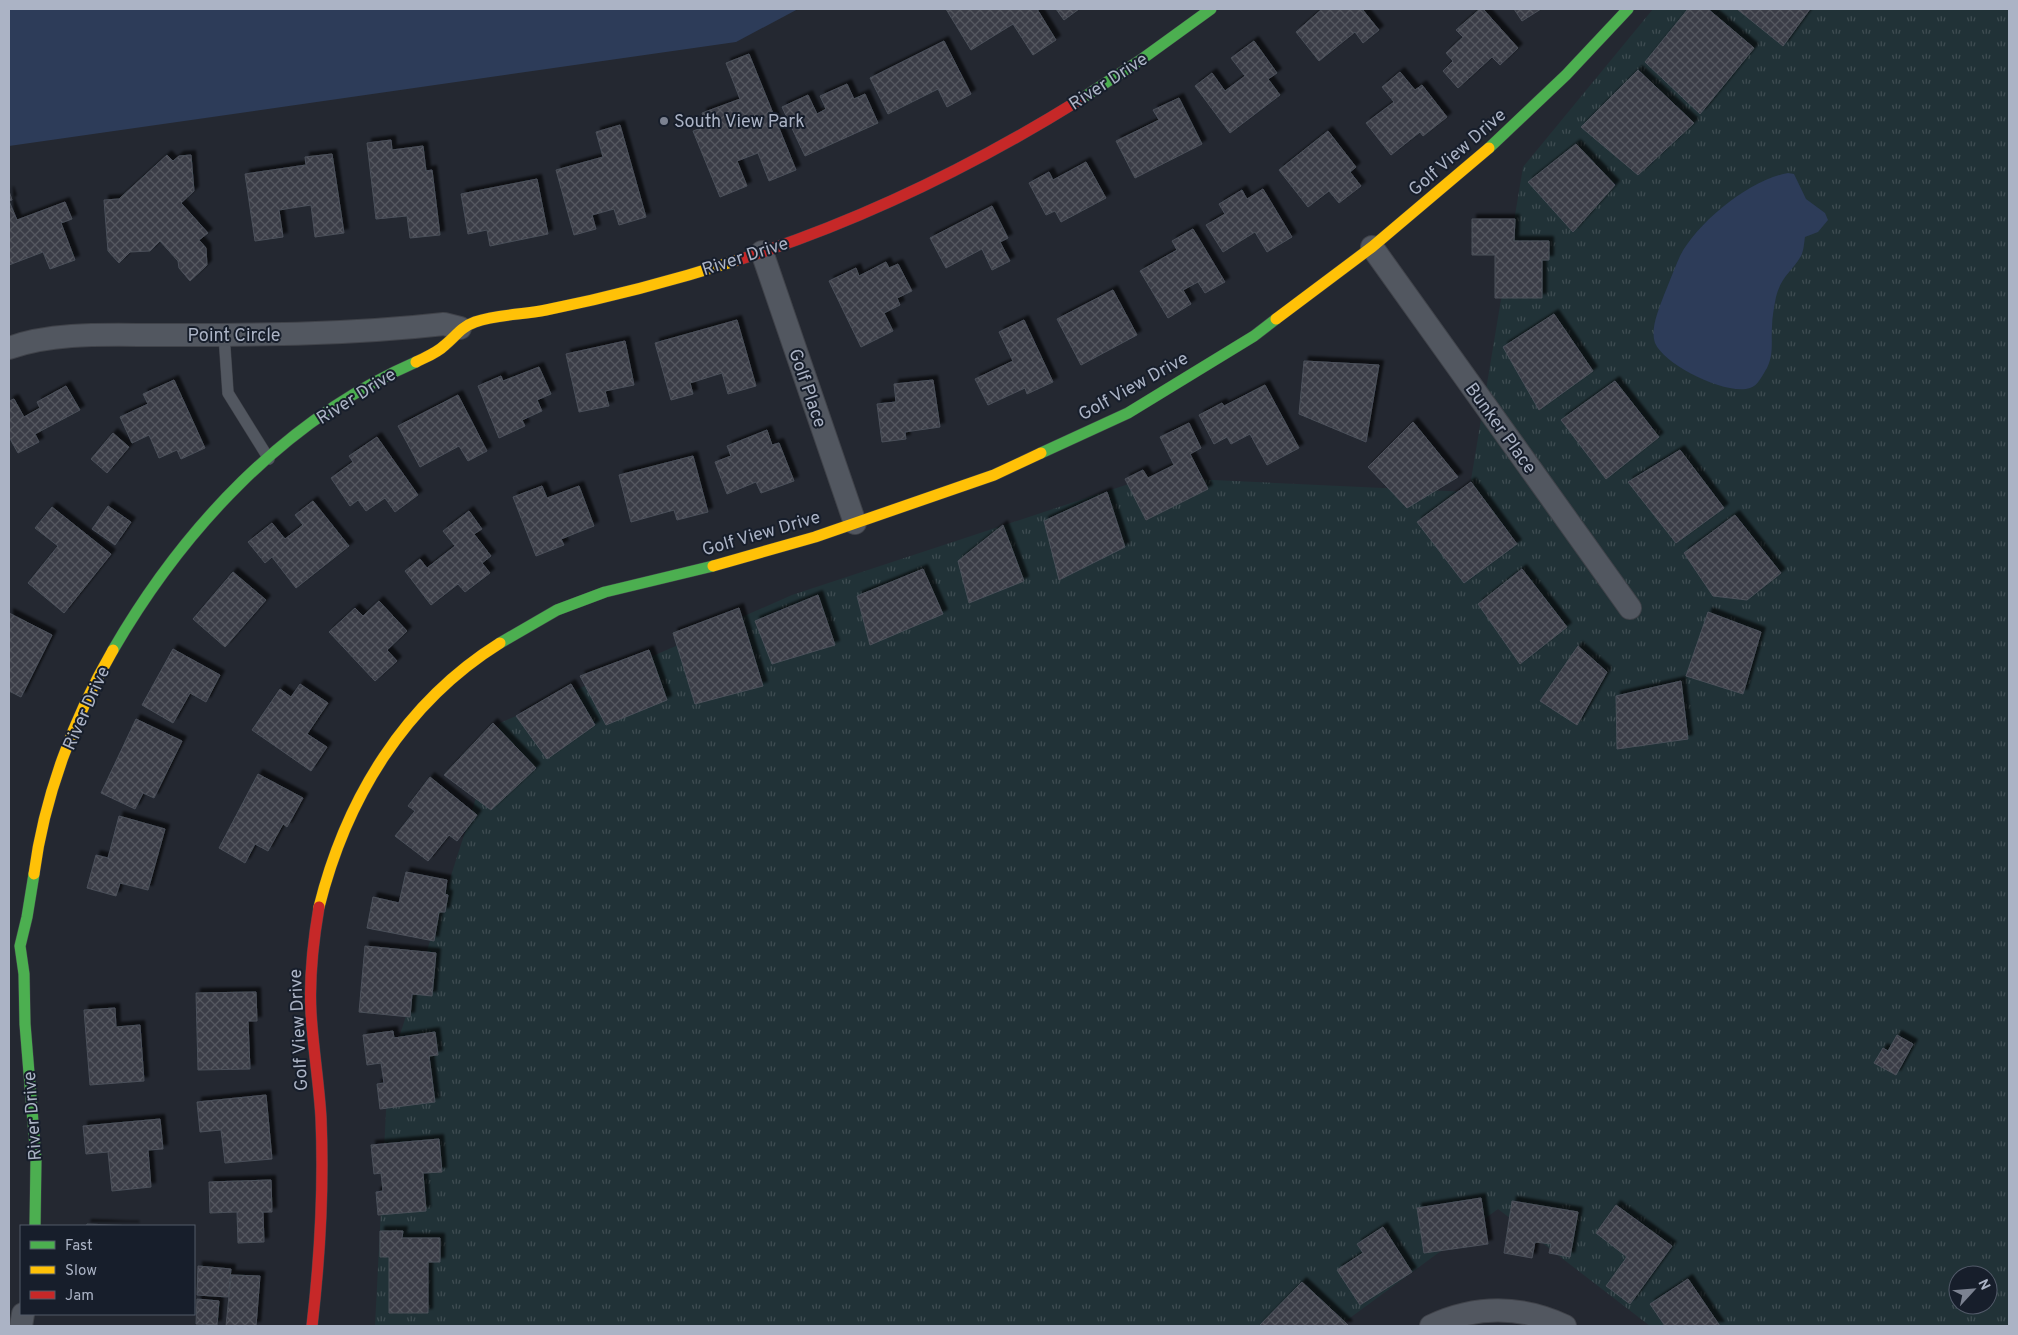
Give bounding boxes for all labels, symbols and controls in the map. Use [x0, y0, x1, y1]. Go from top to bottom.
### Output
street label: River Drive [1065, 48, 1153, 116]
street label: Golf View Drive [1404, 104, 1512, 202]
place label: South View Park [674, 111, 805, 134]
marker: South View Park [658, 115, 670, 127]
street label: River Drive [699, 233, 792, 282]
street label: Point Circle [187, 325, 281, 348]
street label: Golf Place [782, 346, 831, 431]
street label: Golf View Drive [1075, 348, 1193, 427]
street label: River Drive [313, 364, 401, 431]
street label: Bunker Place [1459, 379, 1541, 479]
street label: Golf View Drive [700, 507, 823, 562]
street label: River Drive [59, 663, 116, 754]
street label: Golf View Drive [285, 968, 314, 1092]
street label: River Drive [19, 1070, 48, 1161]
legend [20, 1225, 195, 1315]
text: Fast [65, 1237, 93, 1256]
text: Slow [65, 1262, 97, 1281]
north arrow [1948, 1265, 1998, 1315]
text: N [1973, 1277, 1993, 1293]
text: Jam [65, 1287, 94, 1306]

